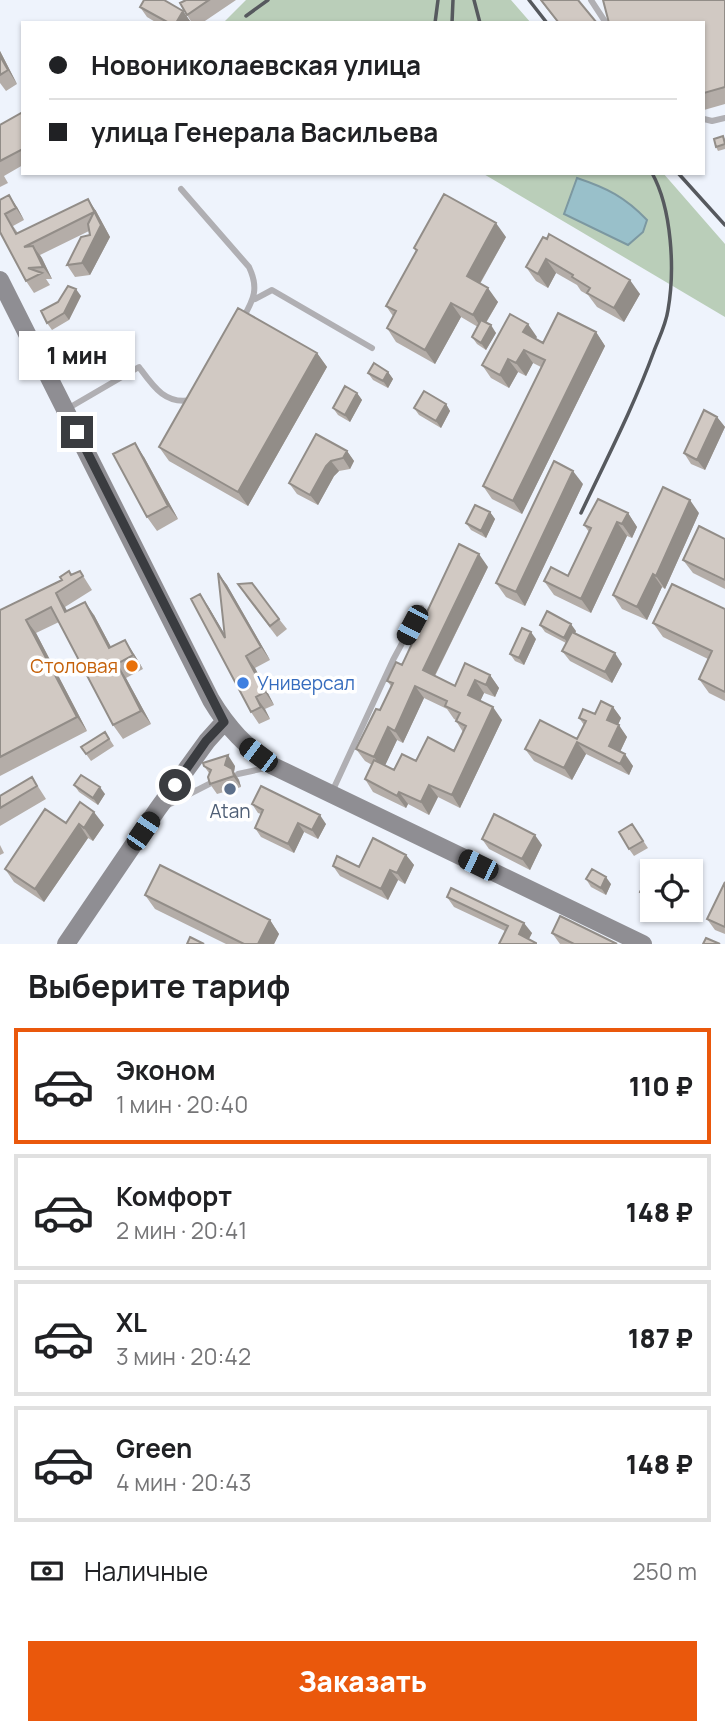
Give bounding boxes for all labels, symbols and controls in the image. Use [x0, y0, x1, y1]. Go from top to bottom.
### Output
text: Новониколаевская улица [91, 47, 421, 83]
text: улица Генерала Васильева [91, 114, 438, 150]
callout: 1 мин [19, 330, 135, 380]
text: 1 мин [47, 339, 107, 371]
route end [61, 416, 93, 448]
car [393, 602, 432, 648]
place label: Столовая [30, 653, 118, 679]
marker: Столовая [124, 658, 140, 674]
place label: Универсал [257, 670, 355, 696]
marker: Универсал [235, 675, 251, 691]
car [235, 734, 282, 776]
route start [159, 769, 191, 801]
marker: Atan [222, 781, 238, 797]
place label: Atan [209, 798, 251, 824]
car [123, 808, 164, 854]
car [455, 846, 502, 884]
map controls [640, 859, 703, 922]
button: locate [640, 859, 703, 922]
text: Выберите тариф [28, 964, 290, 1008]
text: Эконом [116, 1052, 216, 1088]
icon: car [32, 1055, 95, 1118]
text: 110 ₽ [629, 1068, 693, 1104]
text: 1 мин · 20:40 [116, 1088, 248, 1120]
text: Комфорт [116, 1178, 232, 1214]
icon: car [32, 1181, 95, 1244]
text: 148 ₽ [626, 1194, 693, 1230]
text: 2 мин · 20:41 [116, 1214, 247, 1246]
text: XL [116, 1304, 147, 1340]
icon: car [32, 1307, 95, 1370]
text: 187 ₽ [628, 1320, 693, 1356]
text: 3 мин · 20:42 [116, 1340, 251, 1372]
text: Green [116, 1430, 192, 1466]
icon: car [32, 1433, 95, 1496]
text: 148 ₽ [626, 1446, 693, 1482]
text: 4 мин · 20:43 [116, 1466, 251, 1498]
icon: cash [28, 1552, 66, 1590]
text: Наличные [84, 1553, 208, 1589]
text: 250 m [632, 1555, 697, 1587]
button: Заказать [28, 1641, 697, 1721]

